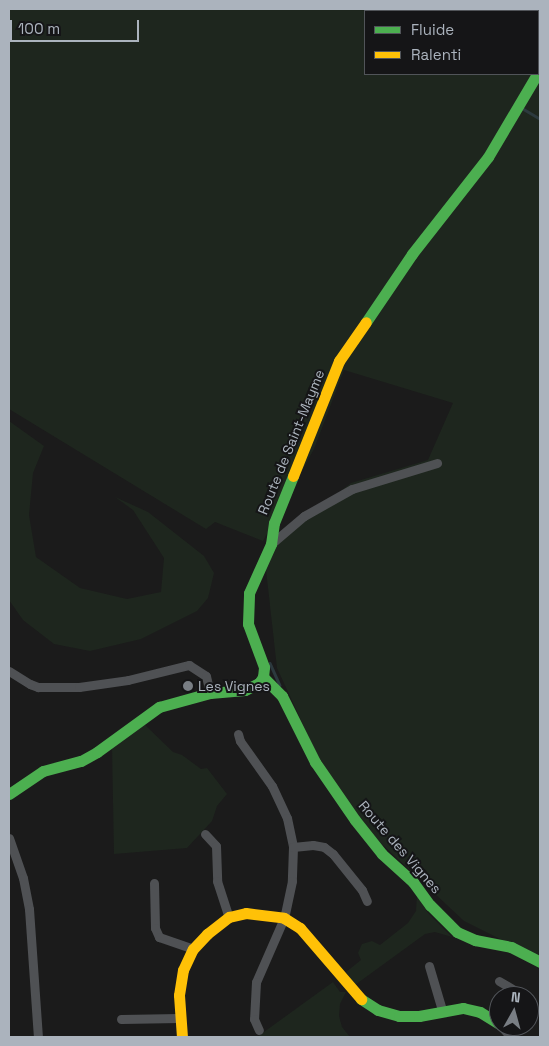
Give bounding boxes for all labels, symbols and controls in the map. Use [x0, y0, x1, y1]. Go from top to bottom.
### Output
scale bar [12, 10, 141, 42]
legend [364, 10, 539, 75]
text: 100 m [18, 19, 60, 38]
text: Fluide [411, 20, 454, 39]
text: Ralenti [411, 45, 461, 64]
street label: Route de Saint-Mayme [254, 367, 328, 517]
place label: Les Vignes [198, 678, 270, 694]
marker: Les Vignes [182, 680, 194, 692]
street label: Route des Vignes [355, 797, 445, 897]
north arrow [489, 986, 539, 1036]
text: N [510, 988, 521, 1007]

